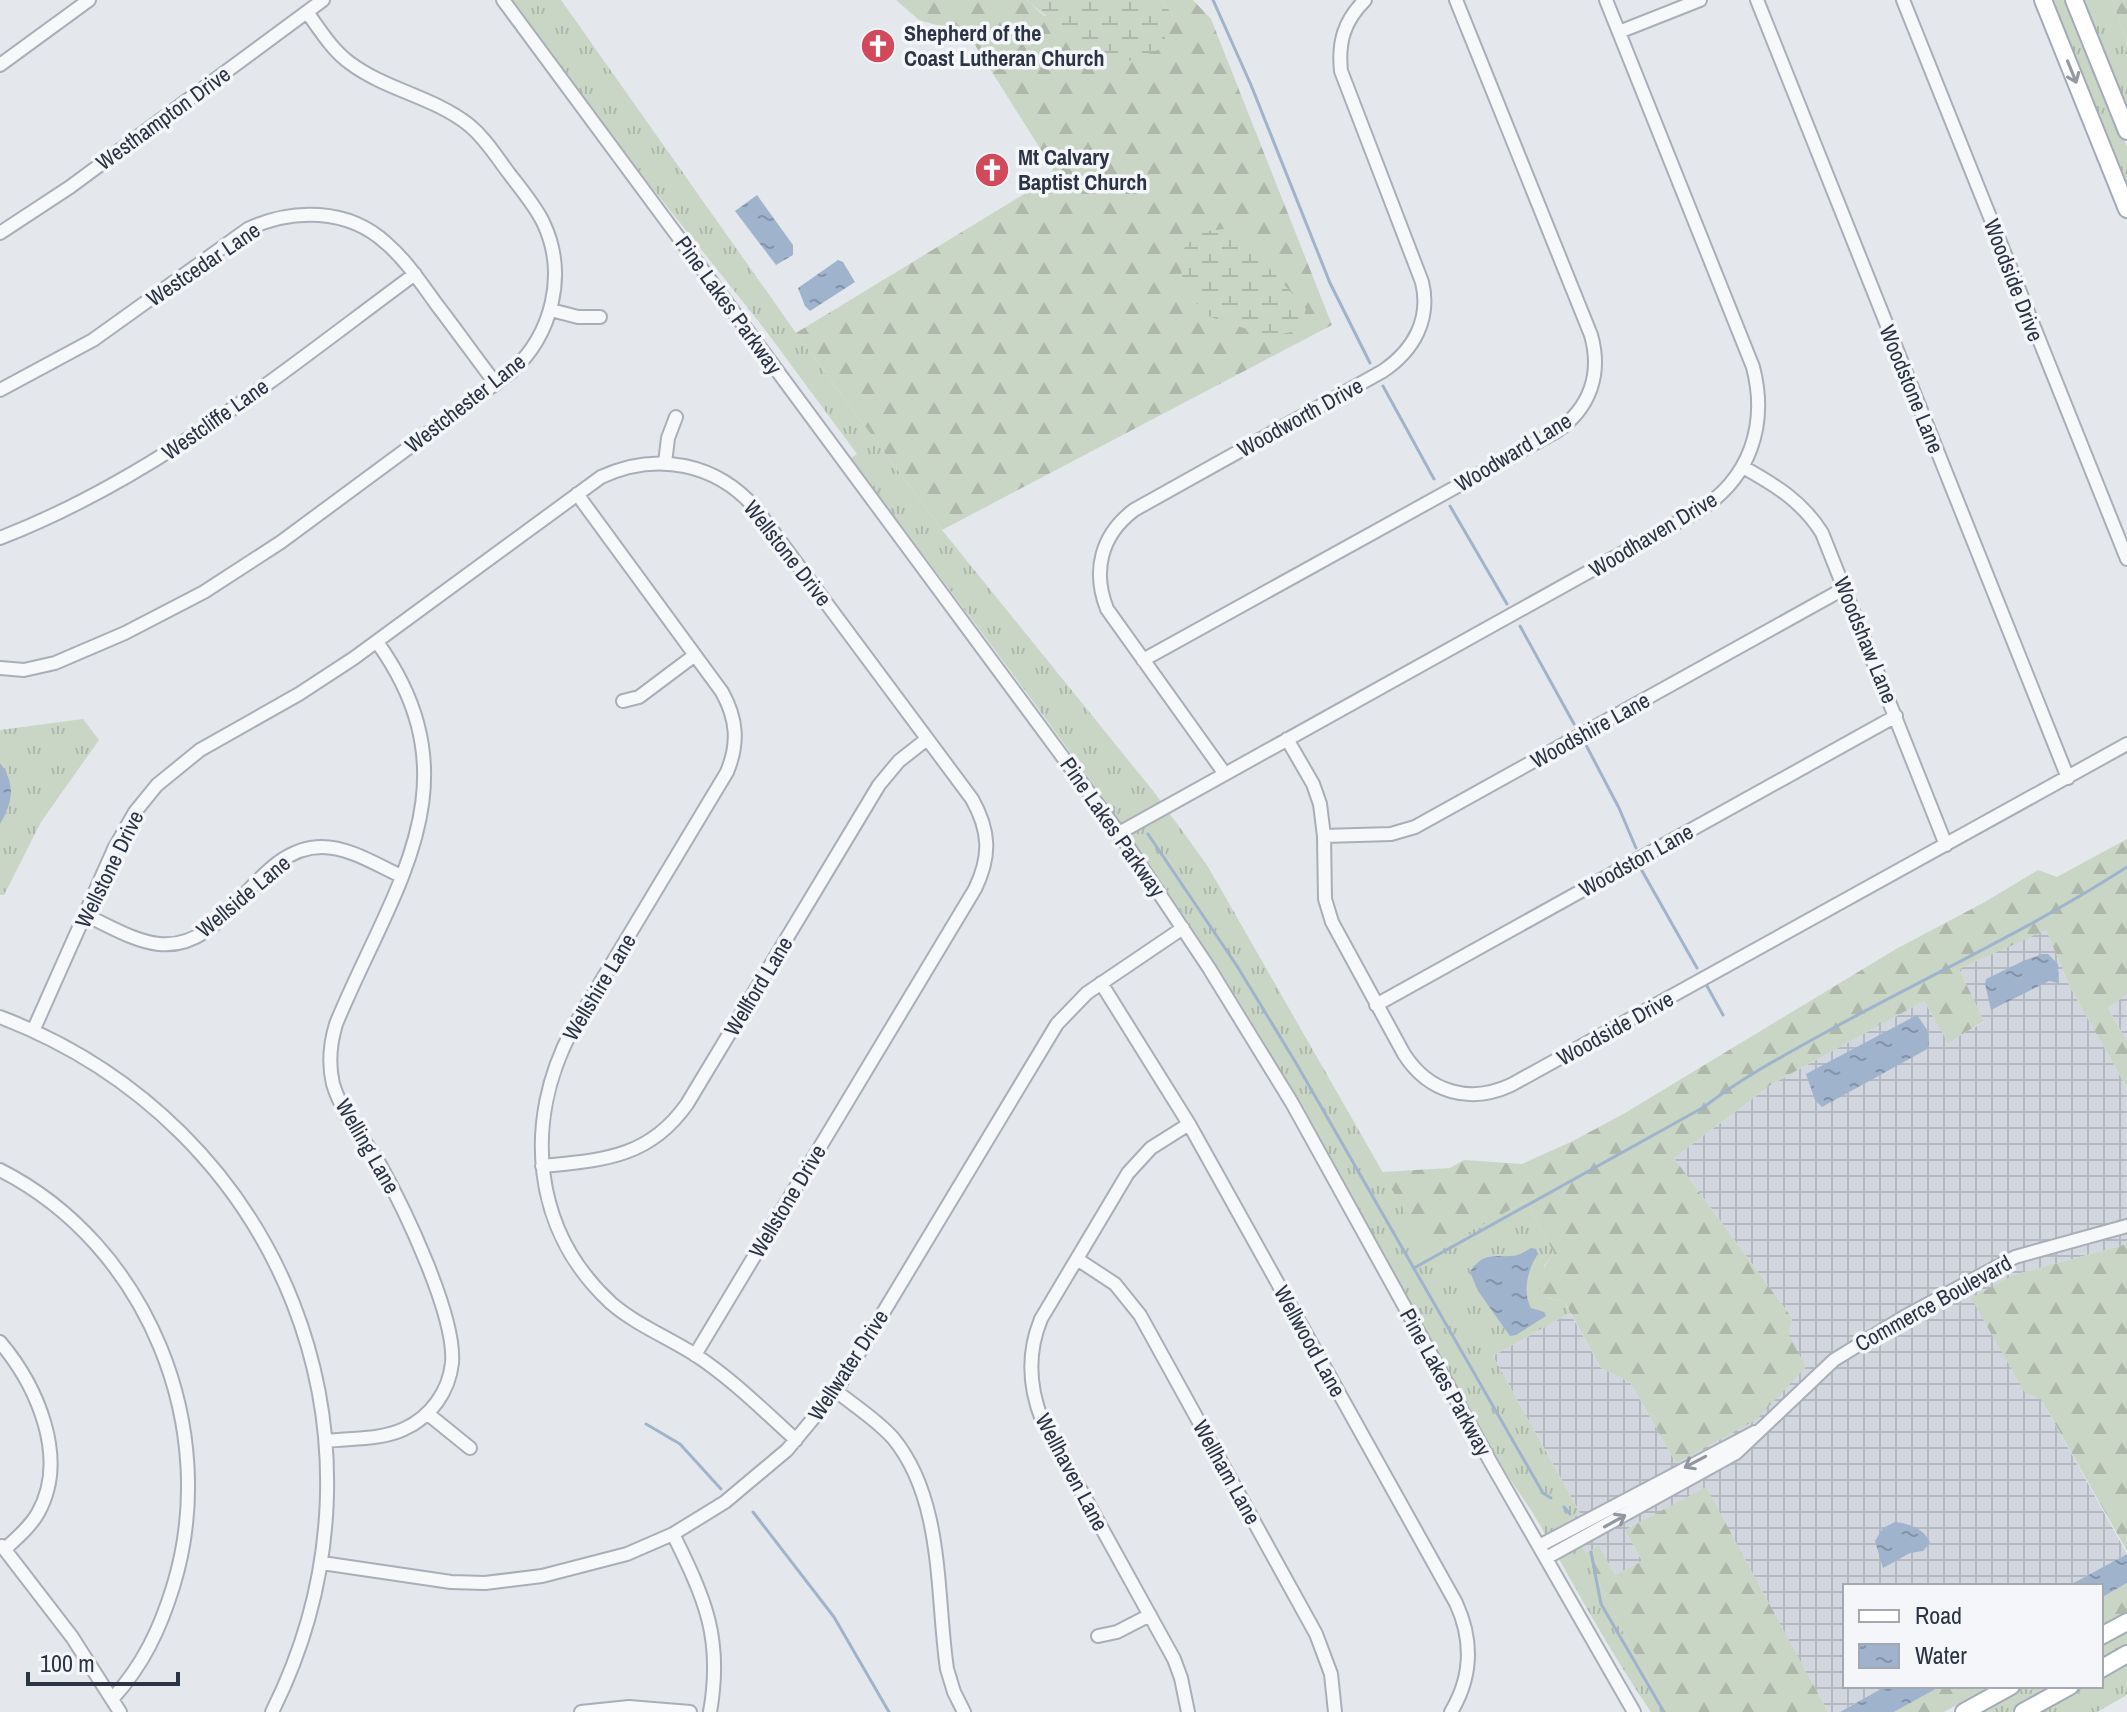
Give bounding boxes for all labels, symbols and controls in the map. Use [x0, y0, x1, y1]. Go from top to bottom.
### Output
place label: Shepherd of the Coast Lutheran Church [904, 18, 1104, 73]
church icon: Shepherd of the Coast Lutheran Church [859, 27, 897, 65]
street label: Westhampton Drive [90, 59, 236, 177]
one-way arrow [2066, 59, 2080, 84]
place label: Mt Calvary Baptist Church [1018, 142, 1147, 197]
church icon: Mt Calvary Baptist Church [973, 151, 1011, 189]
street label: Woodside Drive [1977, 214, 2051, 346]
street label: Westcedar Lane [140, 215, 266, 313]
street label: Pine Lakes Parkway [669, 230, 789, 380]
street label: Woodstone Lane [1873, 320, 1951, 458]
street label: Westchester Lane [399, 347, 531, 459]
street label: Woodworth Drive [1232, 370, 1368, 464]
street label: Westcliffe Lane [156, 371, 274, 467]
street label: Woodward Lane [1449, 405, 1577, 499]
street label: Woodhaven Drive [1584, 484, 1722, 584]
street label: Wellstone Drive [737, 494, 839, 612]
street label: Woodshaw Lane [1827, 572, 1905, 708]
street label: Woodshire Lane [1525, 685, 1655, 775]
street label: Pine Lakes Parkway [1054, 751, 1172, 903]
street label: Wellstone Drive [68, 805, 150, 933]
street label: Woodston Lane [1574, 816, 1698, 904]
street label: Wellside Lane [190, 848, 296, 944]
street label: Wellshire Lane [555, 928, 643, 1046]
street label: Wellford Lane [717, 931, 799, 1041]
street label: Woodside Drive [1551, 984, 1679, 1072]
street label: Welling Lane [329, 1093, 407, 1199]
street label: Wellstone Drive [741, 1139, 833, 1263]
street label: Commerce Boulevard [1849, 1248, 2017, 1358]
street label: Wellwood Lane [1267, 1280, 1353, 1402]
street label: Pine Lakes Parkway [1393, 1303, 1499, 1461]
street label: Wellwater Drive [801, 1304, 895, 1426]
street label: Wellhaven Lane [1028, 1408, 1116, 1536]
street label: Wellham Lane [1186, 1414, 1268, 1530]
one-way arrow [1684, 1454, 1708, 1470]
one-way arrow [1602, 1512, 1626, 1528]
legend [1843, 1584, 2103, 1688]
text: Road [1915, 1599, 1962, 1631]
scale bar [28, 1636, 178, 1686]
text: Water [1915, 1639, 1967, 1671]
text: 100 m [40, 1647, 95, 1679]

